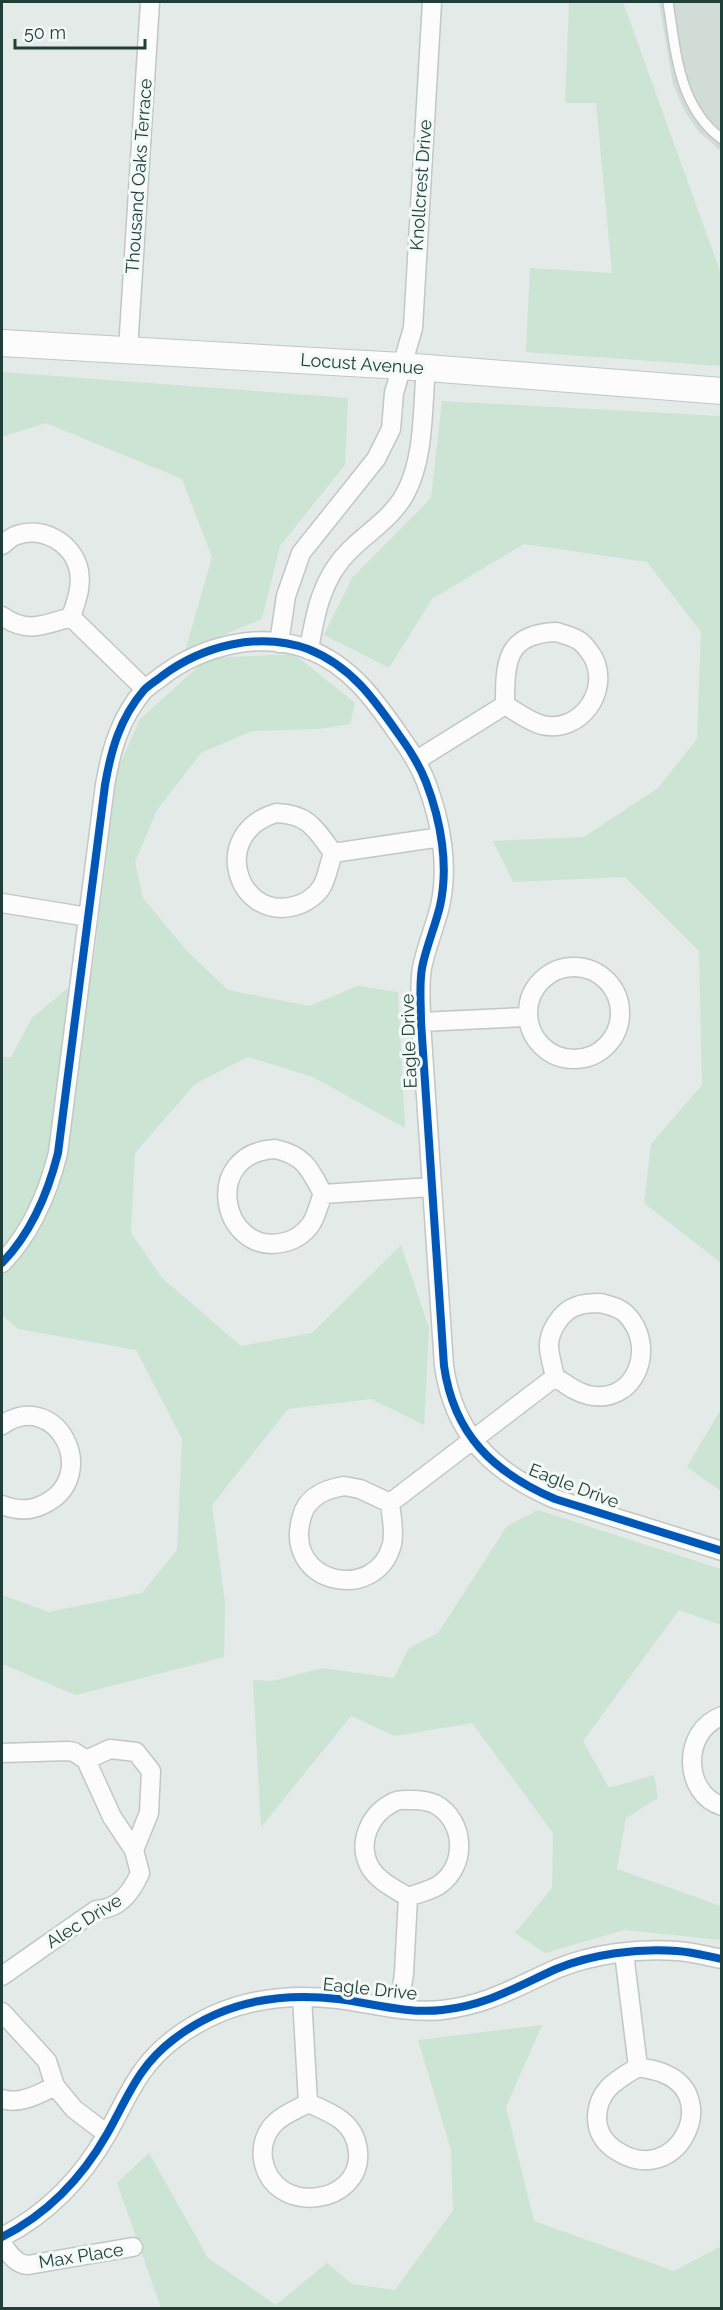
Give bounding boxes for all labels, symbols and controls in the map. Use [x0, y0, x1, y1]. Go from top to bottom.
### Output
scale bar [15, 12, 146, 50]
text: 50 m [24, 22, 66, 43]
street label: Thousand Oaks Terrace [121, 77, 156, 274]
street label: Knollcrest Drive [405, 118, 436, 251]
street label: Locust Avenue [300, 349, 425, 378]
street label: Eagle Drive [396, 993, 421, 1089]
street label: Eagle Drive [526, 1459, 623, 1512]
street label: Alec Drive [42, 1889, 126, 1952]
street label: Eagle Drive [322, 1973, 419, 2004]
street label: Max Place [37, 2238, 125, 2273]

